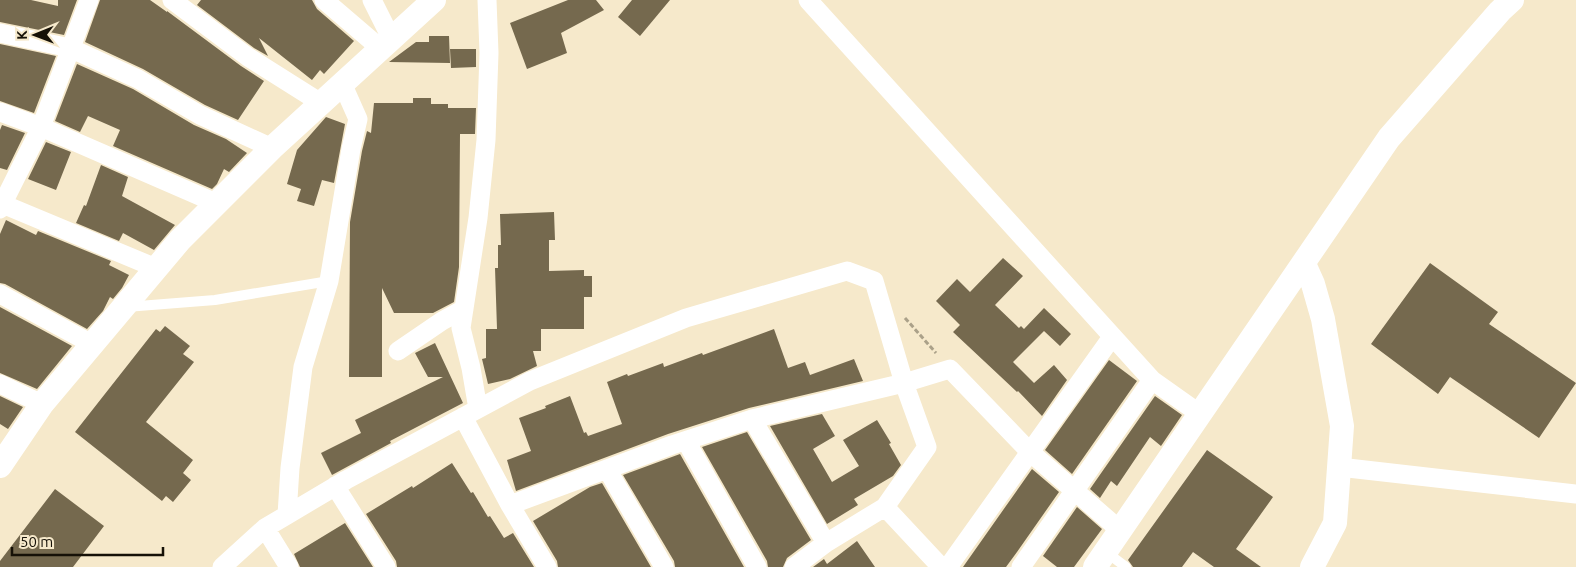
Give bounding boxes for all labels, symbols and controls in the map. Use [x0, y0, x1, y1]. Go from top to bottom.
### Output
north arrow [10, 10, 60, 60]
text: K [14, 30, 30, 40]
scale bar [12, 524, 164, 556]
text: 50 m [20, 533, 53, 550]

